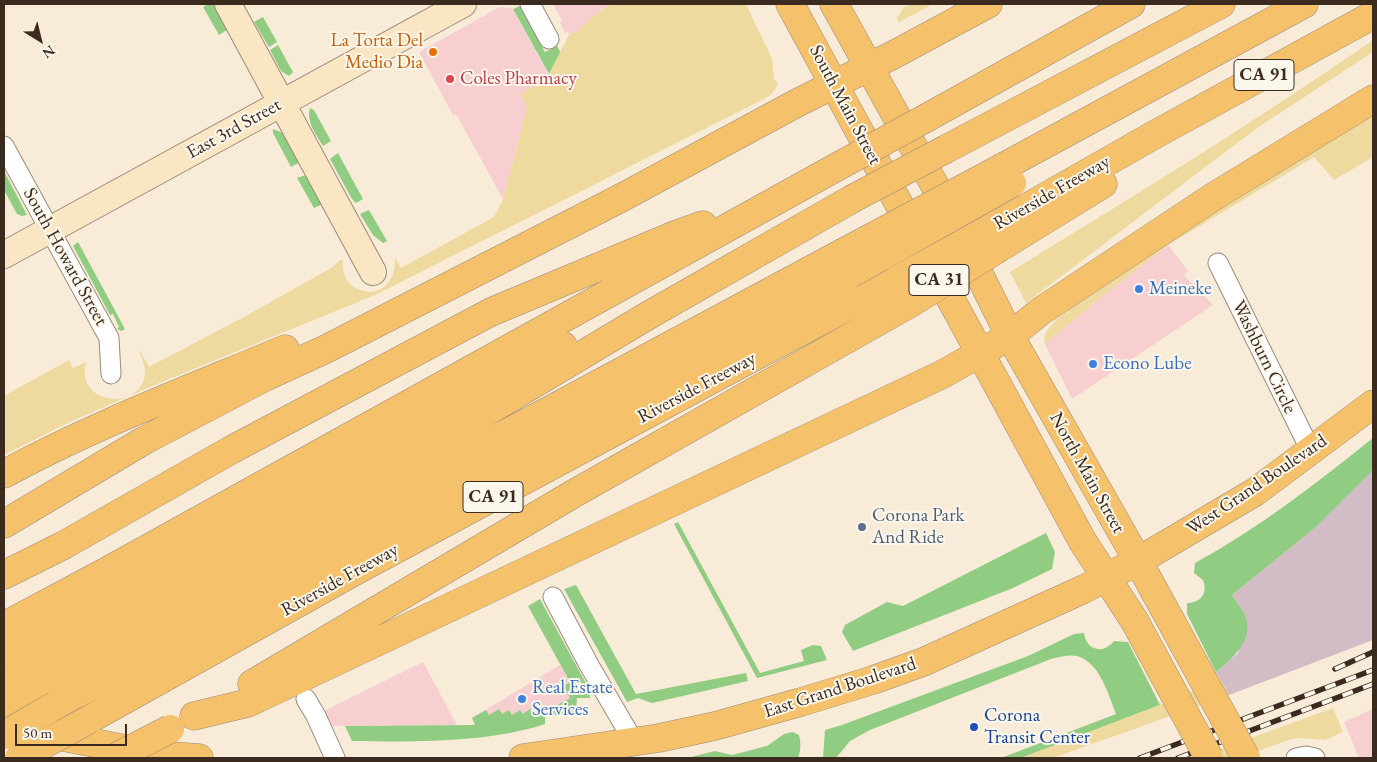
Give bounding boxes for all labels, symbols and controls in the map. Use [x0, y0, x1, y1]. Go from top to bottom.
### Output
north arrow [15, 15, 65, 65]
place label: La Torta Del Medio Dia [330, 30, 423, 74]
street label: South Main Street [804, 41, 886, 169]
text: N [39, 42, 59, 63]
marker: La Torta Del Medio Dia [427, 46, 439, 58]
road number: CA 91 [1234, 60, 1294, 90]
place label: Coles Pharmacy [460, 68, 577, 90]
marker: Coles Pharmacy [444, 73, 456, 85]
street label: East 3rd Street [183, 94, 285, 164]
street label: Riverside Freeway [990, 150, 1114, 236]
street label: South Howard Street [18, 184, 112, 330]
road number: CA 31 [909, 264, 969, 296]
place label: Meineke [1149, 278, 1212, 300]
marker: Meineke [1133, 283, 1145, 295]
street label: Washburn Circle [1227, 297, 1301, 417]
street label: Riverside Freeway [634, 347, 760, 429]
place label: Econo Lube [1103, 353, 1192, 375]
marker: Econo Lube [1087, 358, 1099, 370]
street label: North Main Street [1044, 408, 1130, 538]
street label: West Grand Boulevard [1183, 430, 1331, 540]
road number: CA 91 [463, 482, 523, 512]
place label: Corona Park And Ride [872, 505, 964, 549]
marker: Corona Park And Ride [856, 521, 868, 533]
street label: Riverside Freeway [277, 538, 403, 622]
street label: East Grand Boulevard [761, 653, 919, 723]
place label: Real Estate Services [532, 677, 613, 721]
marker: Real Estate Services [516, 693, 528, 705]
place label: Corona Transit Center [984, 705, 1090, 749]
scale bar [18, 714, 130, 746]
marker: Corona Transit Center [968, 721, 980, 733]
text: 50 m [23, 723, 52, 742]

